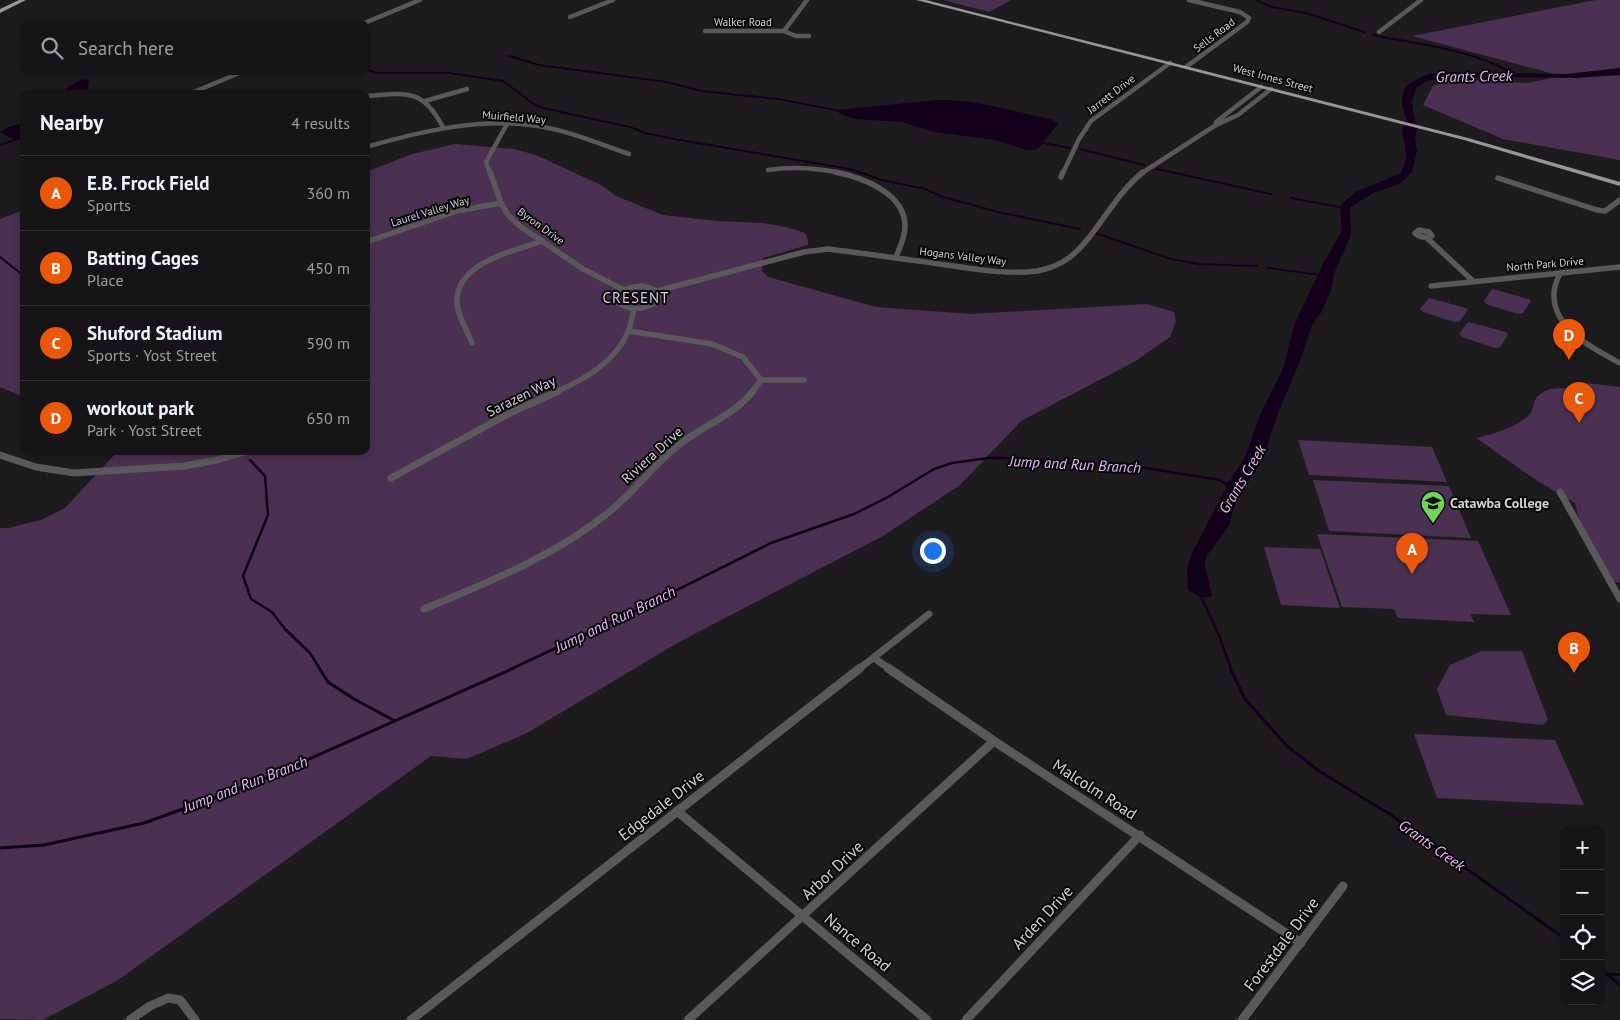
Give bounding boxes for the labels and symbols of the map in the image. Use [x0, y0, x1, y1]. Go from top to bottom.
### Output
street label: Walker Road [714, 15, 772, 29]
street label: Sells Road [1190, 15, 1238, 55]
street label: West Innes Street [1232, 61, 1315, 95]
water label: Grants Creek [1435, 66, 1514, 86]
street label: Jarrett Drive [1083, 71, 1138, 117]
street label: Muirfield Way [482, 107, 547, 127]
street label: Laurel Valley Way [389, 192, 472, 230]
street label: Byron Drive [515, 204, 568, 248]
street label: Hogans Valley Way [919, 244, 1008, 268]
street label: North Park Drive [1506, 254, 1585, 274]
district label: CRESENT [603, 288, 669, 307]
pin: D [1553, 319, 1585, 360]
street label: Sarazen Way [483, 371, 559, 420]
pin: C [1563, 382, 1595, 423]
street label: Riviera Drive [618, 423, 686, 487]
water label: Grants Creek [1214, 440, 1271, 517]
water label: Jump and Run Branch [1008, 451, 1141, 477]
school or university icon: Catawba College [1420, 490, 1446, 524]
place label: Catawba College [1450, 494, 1549, 512]
pin: A [1396, 533, 1428, 574]
your location [920, 538, 946, 564]
water label: Jump and Run Branch [551, 582, 679, 657]
pin: B [1558, 632, 1590, 673]
water label: Jump and Run Branch [179, 751, 310, 817]
street label: Malcolm Road [1049, 754, 1141, 824]
street label: Edgedale Drive [614, 765, 708, 845]
water label: Grants Creek [1395, 815, 1470, 875]
street label: Arbor Drive [797, 836, 867, 904]
street label: Arden Drive [1007, 881, 1077, 953]
street label: Forestdale Drive [1239, 893, 1323, 995]
street label: Nance Road [821, 908, 895, 976]

